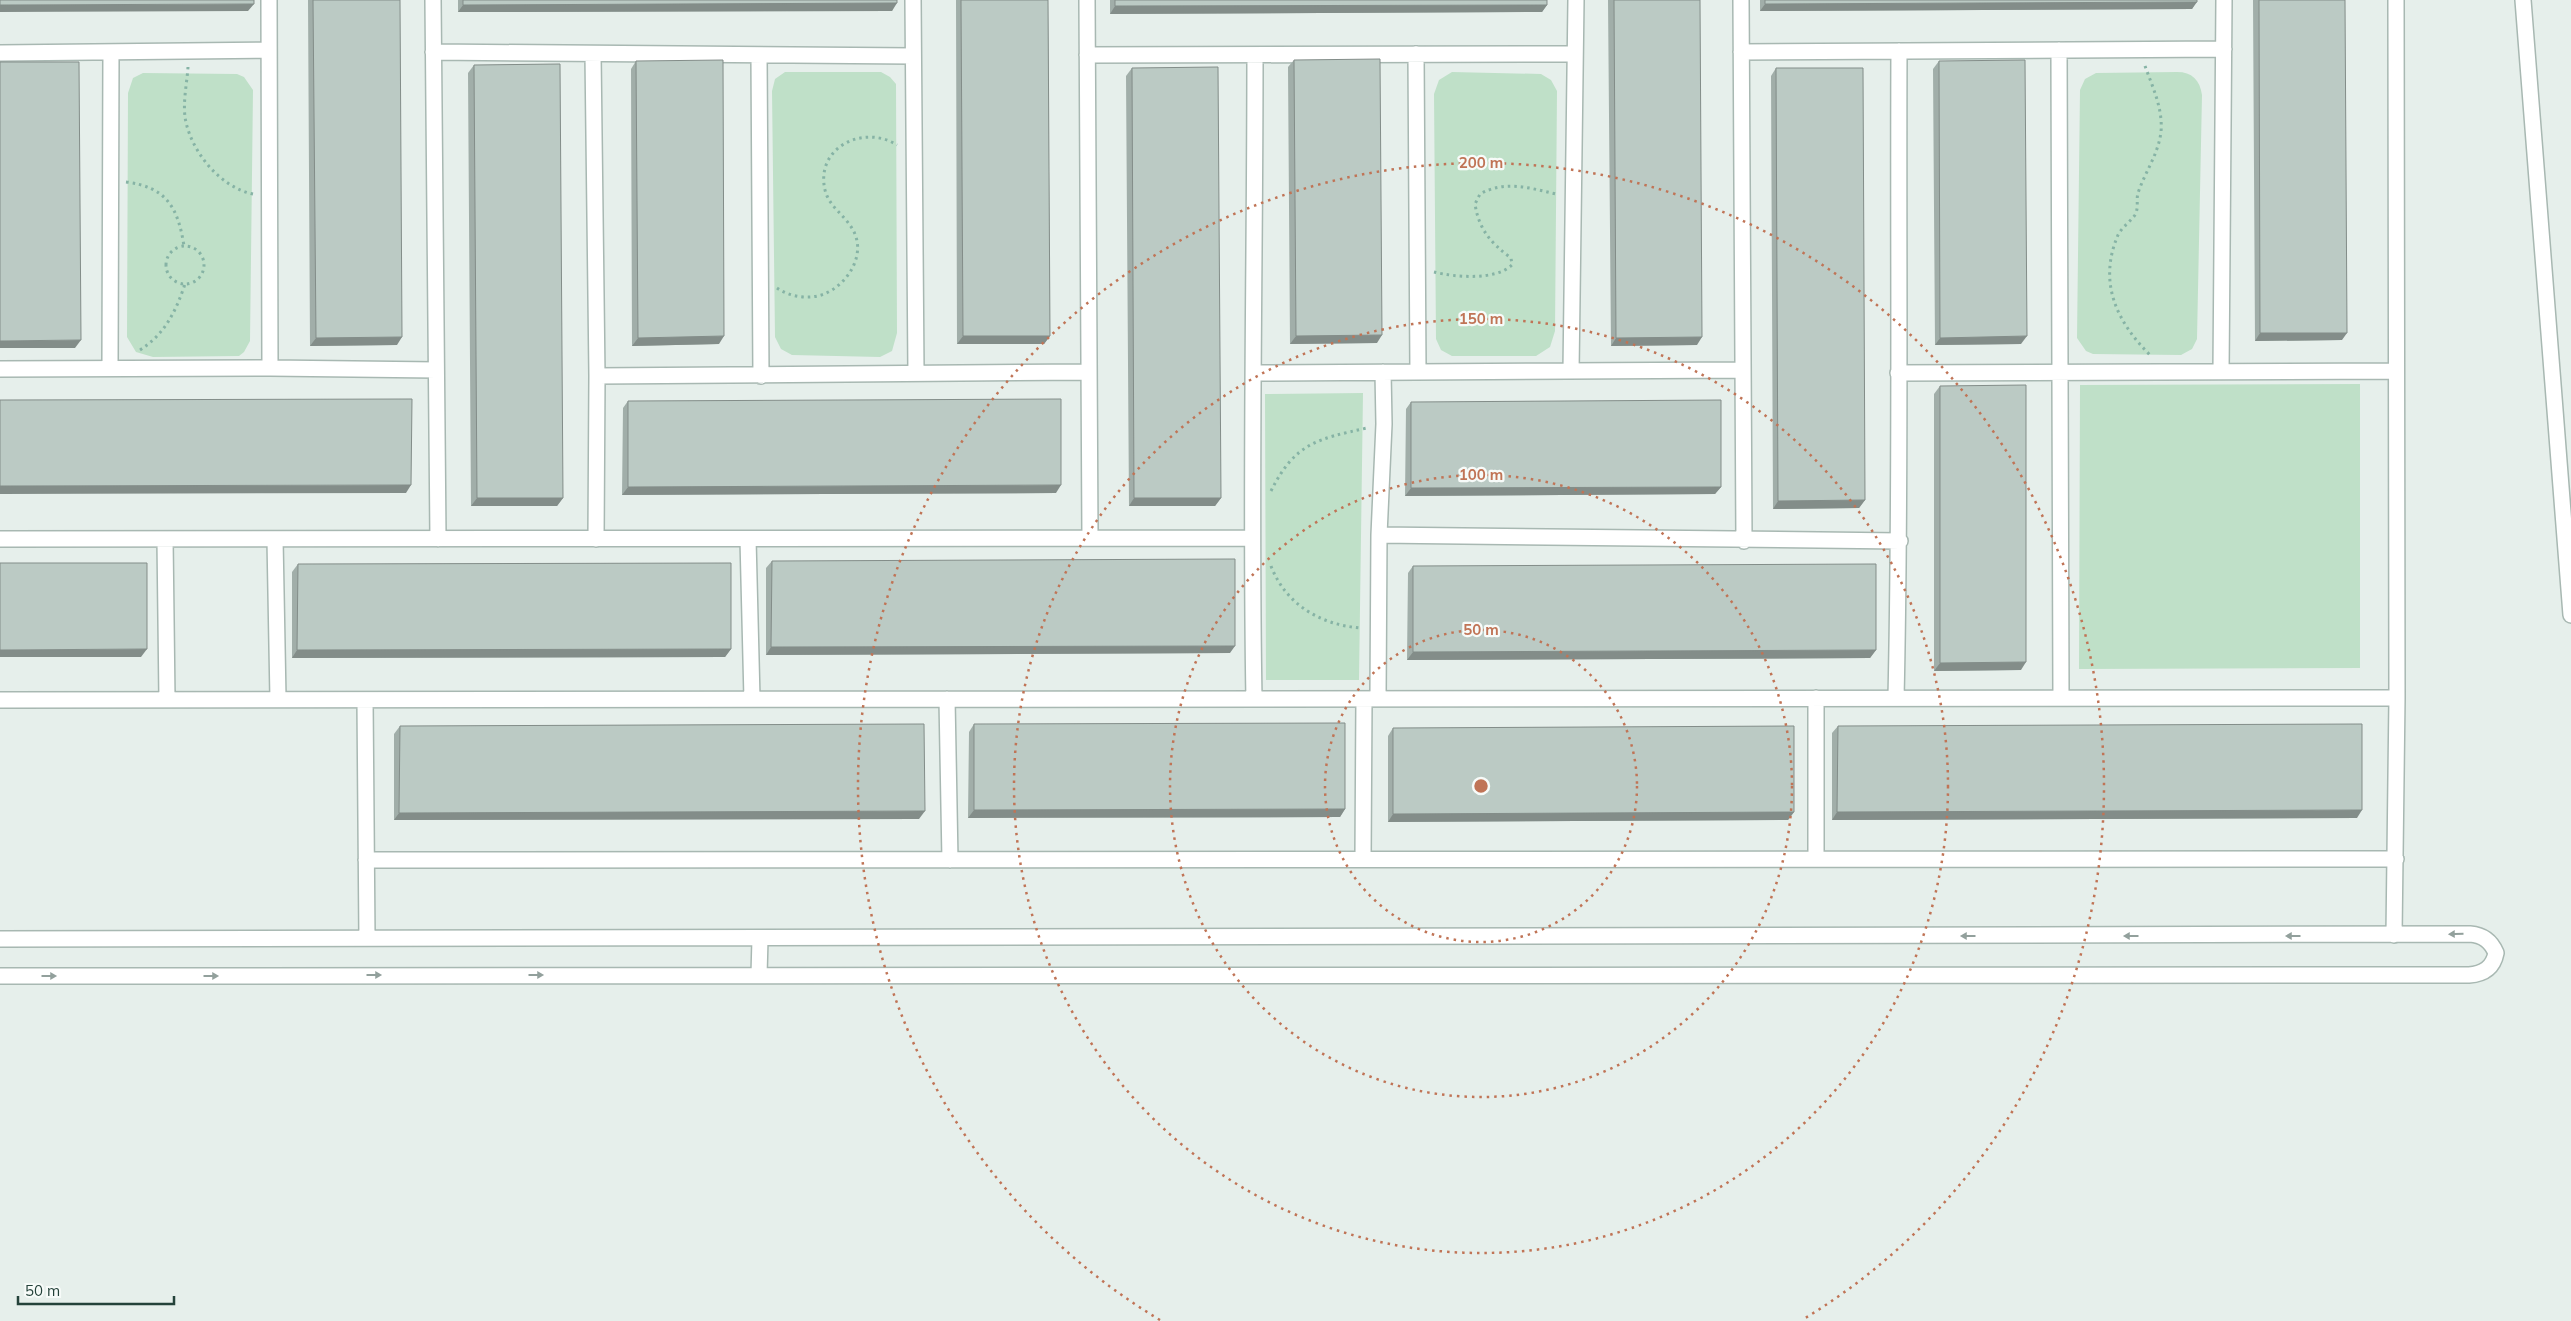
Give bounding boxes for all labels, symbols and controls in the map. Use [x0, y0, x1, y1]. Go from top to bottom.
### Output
text: 200 m [1459, 153, 1503, 172]
text: 150 m [1459, 309, 1503, 328]
text: 100 m [1459, 465, 1503, 484]
text: 50 m [1463, 620, 1499, 639]
centre of rings [1472, 777, 1490, 795]
one-way arrow [2447, 931, 2463, 939]
one-way arrow [1960, 932, 1976, 940]
one-way arrow [2122, 932, 2138, 940]
one-way arrow [2285, 932, 2301, 940]
one-way arrow [366, 971, 382, 979]
one-way arrow [528, 971, 544, 979]
one-way arrow [41, 972, 57, 980]
one-way arrow [203, 972, 219, 980]
scale bar [18, 1274, 174, 1306]
text: 50 m [25, 1281, 60, 1300]

